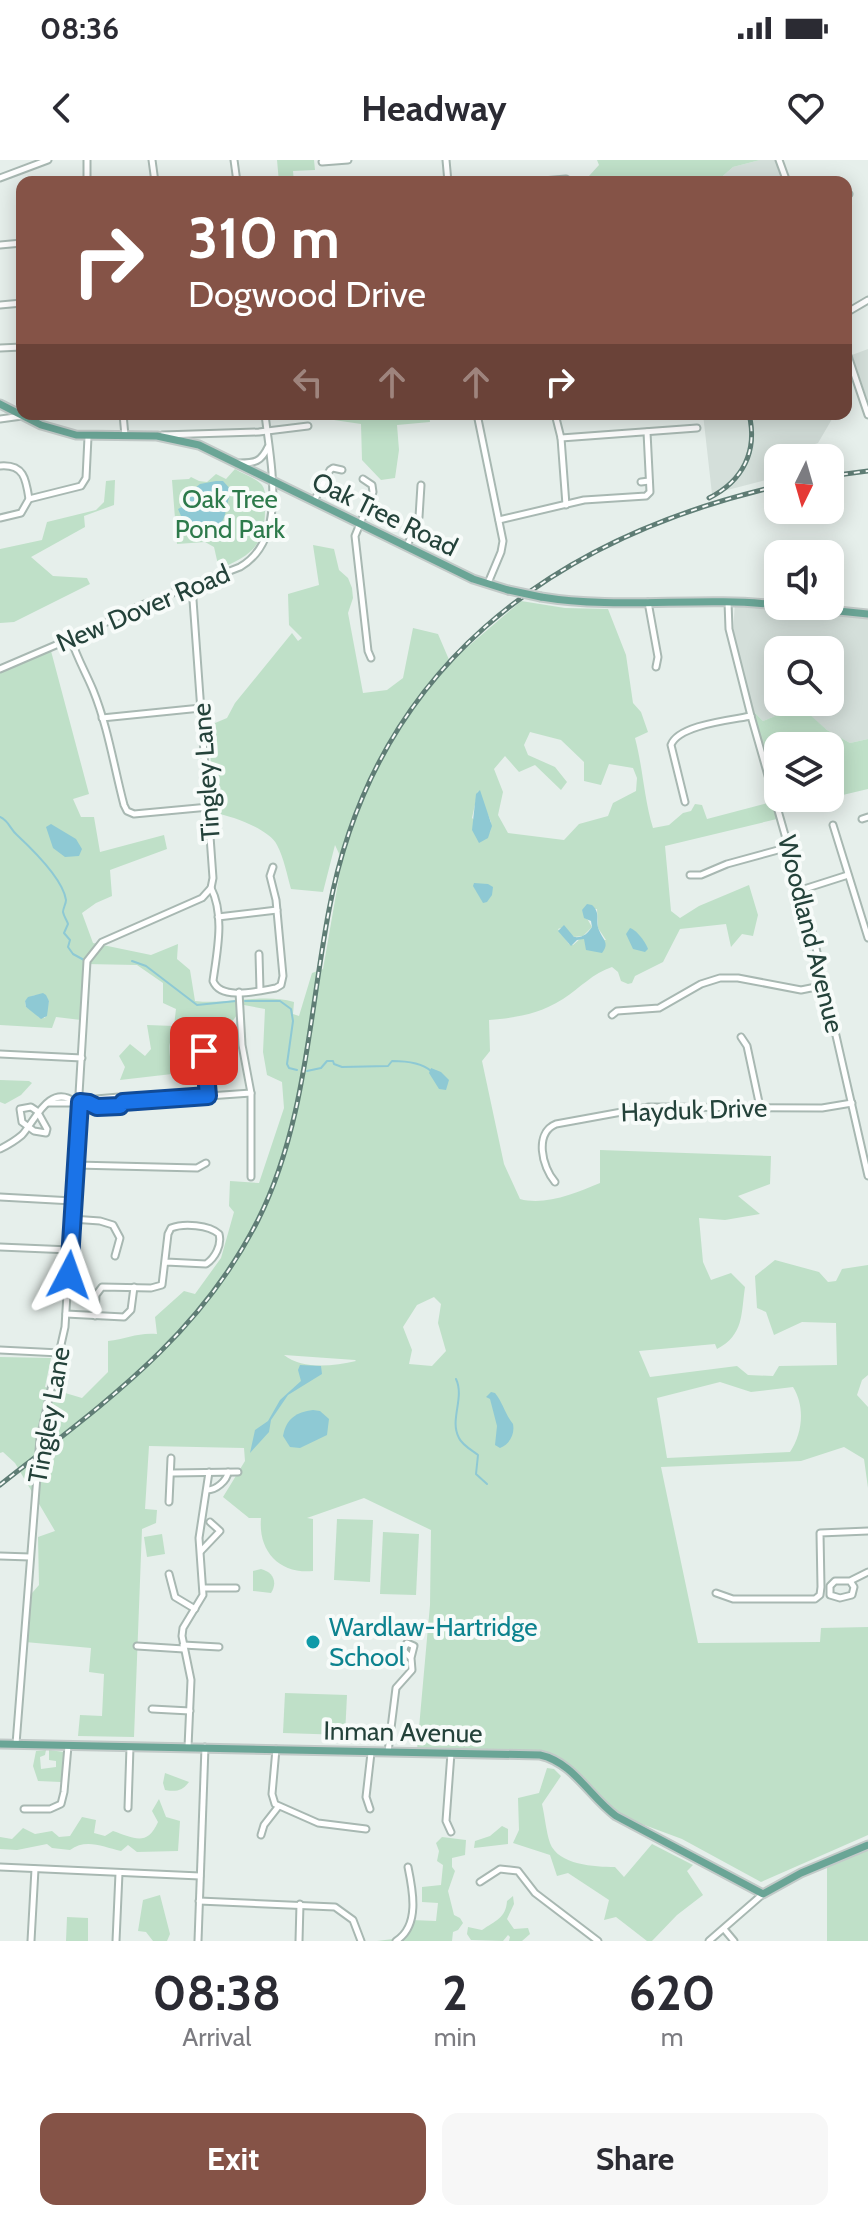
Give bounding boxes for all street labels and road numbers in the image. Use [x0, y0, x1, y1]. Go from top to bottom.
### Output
street label: Oak Tree Road [307, 465, 463, 563]
street label: New Dover Road [52, 557, 234, 659]
street label: Tingley Lane [185, 702, 227, 842]
street label: Woodland Avenue [771, 832, 851, 1036]
street label: Hayduk Drive [620, 1091, 768, 1129]
street label: Tingley Lane [21, 1344, 77, 1486]
street label: Inman Avenue [323, 1715, 483, 1749]

